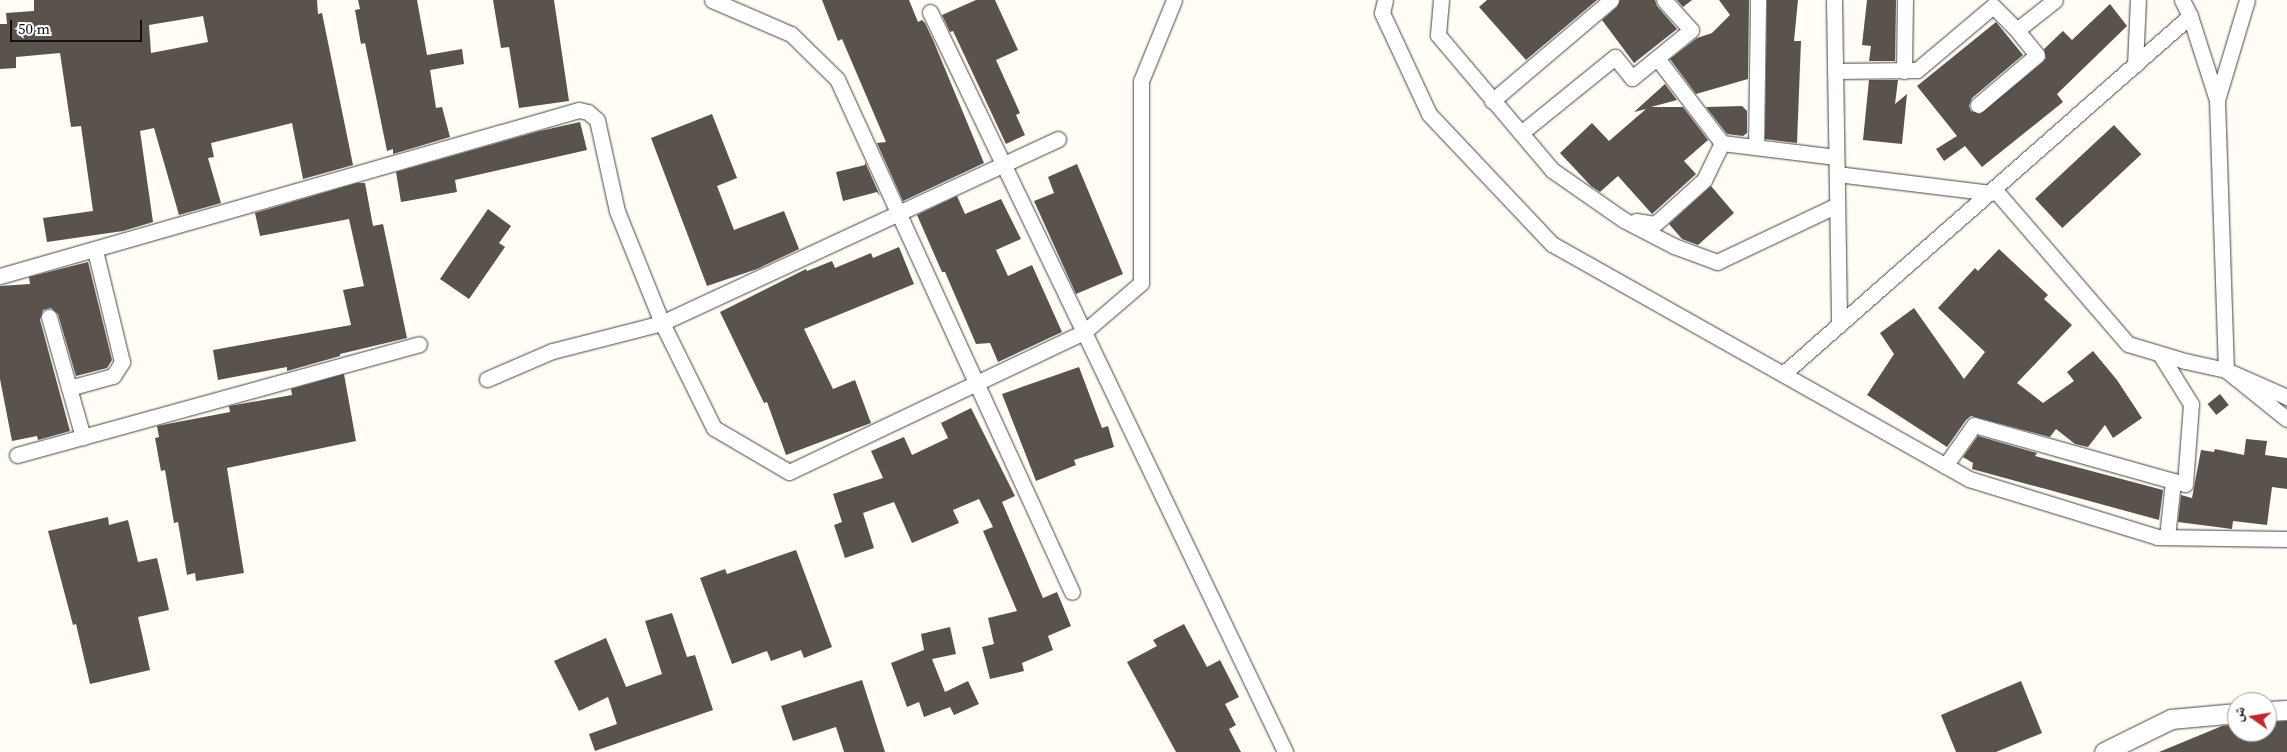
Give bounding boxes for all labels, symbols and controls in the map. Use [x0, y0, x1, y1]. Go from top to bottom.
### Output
scale bar [12, 10, 145, 42]
text: 50 m [18, 18, 50, 39]
north arrow [2227, 692, 2277, 742]
text: ش [2227, 704, 2250, 723]

